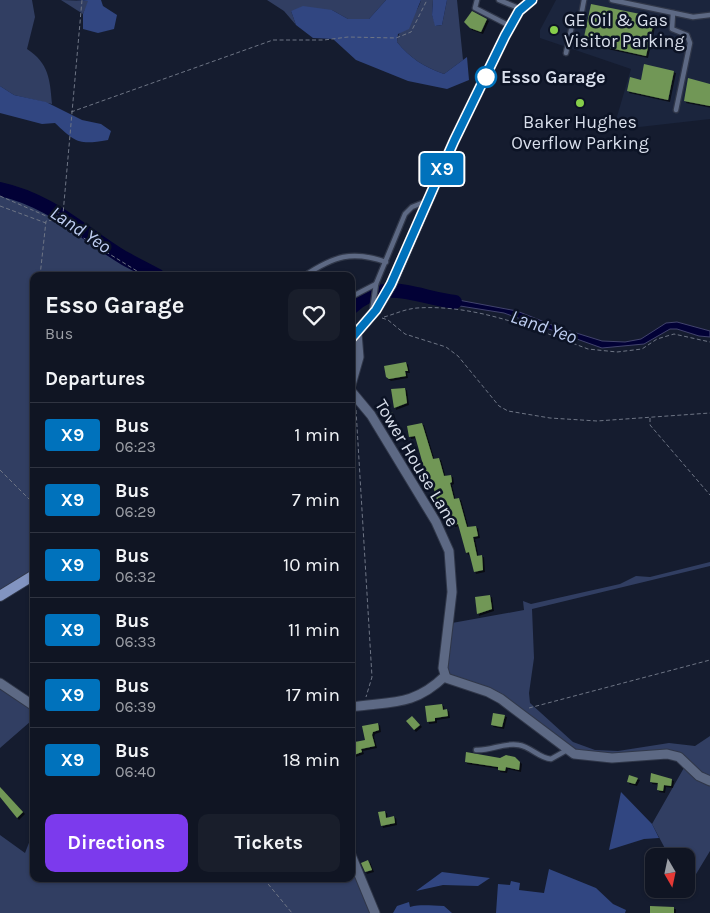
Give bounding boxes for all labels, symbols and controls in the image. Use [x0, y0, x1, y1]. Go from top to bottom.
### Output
place label: GE Oil & Gas Visitor Parking [564, 9, 685, 52]
marker: GE Oil & Gas Visitor Parking [548, 24, 560, 36]
marker: Esso Garage [475, 66, 497, 88]
place label: Esso Garage [501, 66, 606, 88]
marker: Baker Hughes Overflow Parking [574, 97, 586, 109]
place label: Baker Hughes Overflow Parking [511, 111, 649, 154]
line badge: X9 [420, 153, 464, 185]
text: X9 [430, 158, 454, 180]
water label: Land Yeo [46, 202, 116, 258]
button: heart [288, 289, 340, 341]
text: Esso Garage [45, 291, 185, 319]
water label: Land Yeo [508, 305, 580, 349]
text: Bus [45, 324, 73, 343]
text: Departures [45, 368, 145, 390]
street label: Tower House Lane [370, 395, 464, 531]
text: Bus [115, 415, 149, 437]
text: X9 [61, 424, 84, 446]
text: 1 min [294, 424, 340, 446]
text: 06:23 [115, 437, 156, 456]
text: Bus [115, 480, 149, 502]
text: X9 [61, 489, 84, 511]
text: 7 min [292, 489, 340, 511]
text: 06:29 [115, 502, 156, 521]
text: Bus [115, 545, 149, 567]
text: X9 [61, 554, 84, 576]
text: 10 min [283, 554, 340, 576]
text: 06:32 [115, 567, 156, 586]
text: Bus [115, 610, 149, 632]
text: X9 [61, 619, 84, 641]
text: 11 min [288, 619, 340, 641]
text: 06:33 [115, 632, 156, 651]
text: Bus [115, 675, 149, 697]
text: X9 [61, 684, 84, 706]
text: 17 min [285, 684, 340, 706]
text: 06:39 [115, 697, 156, 716]
text: Bus [115, 740, 149, 762]
text: X9 [61, 749, 84, 771]
text: 18 min [283, 749, 340, 771]
text: 06:40 [115, 762, 156, 781]
button: Directions [45, 814, 188, 872]
button: Tickets [198, 814, 340, 872]
north arrow [645, 848, 695, 898]
map controls [645, 848, 695, 898]

